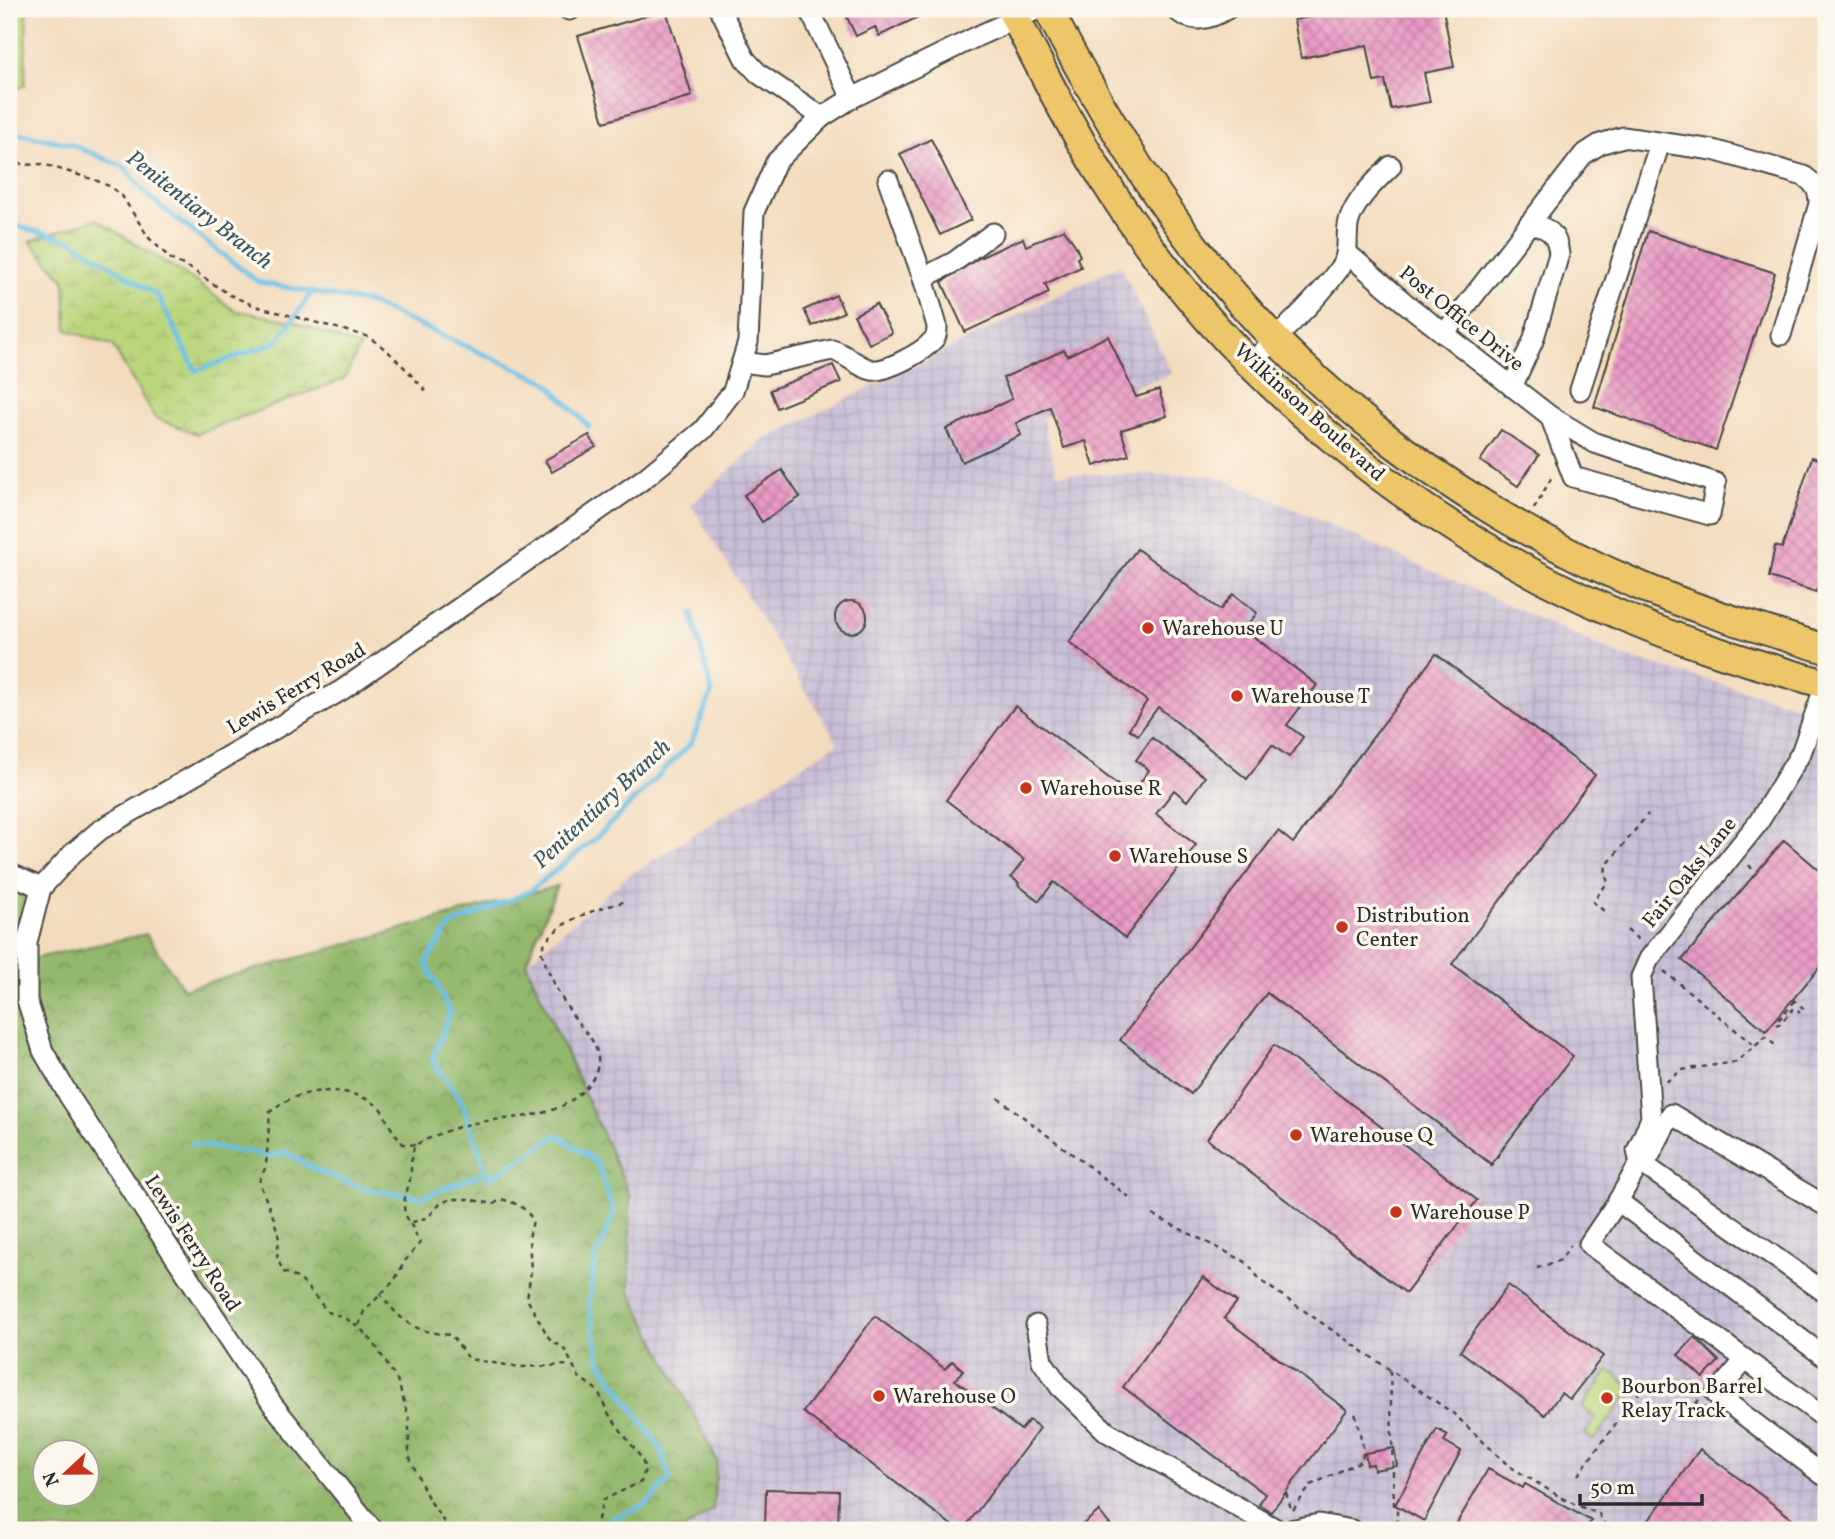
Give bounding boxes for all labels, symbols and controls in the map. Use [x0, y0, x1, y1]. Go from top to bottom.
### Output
water label: Penitentiary Branch [119, 143, 279, 278]
street label: Post Office Drive [1392, 260, 1530, 379]
street label: Wilkinson Boulevard [1227, 337, 1391, 489]
place label: Warehouse U [1162, 615, 1284, 644]
marker: Warehouse U [1140, 620, 1156, 636]
street label: Lewis Ferry Road [222, 636, 372, 742]
place label: Warehouse T [1251, 683, 1370, 712]
marker: Warehouse T [1229, 688, 1245, 704]
water label: Penitentiary Branch [526, 732, 678, 877]
place label: Warehouse R [1040, 775, 1162, 804]
marker: Warehouse R [1018, 780, 1034, 796]
street label: Fair Oaks Lane [1636, 811, 1744, 935]
place label: Warehouse S [1129, 843, 1248, 872]
marker: Warehouse S [1107, 848, 1123, 864]
place label: Distribution Center [1356, 902, 1470, 955]
marker: Distribution Center [1334, 919, 1350, 935]
place label: Warehouse Q [1310, 1122, 1434, 1151]
marker: Warehouse Q [1288, 1127, 1304, 1143]
street label: Lewis Ferry Road [137, 1170, 247, 1318]
place label: Warehouse P [1410, 1199, 1530, 1228]
marker: Warehouse P [1388, 1204, 1404, 1220]
place label: Bourbon Barrel Relay Track [1621, 1373, 1763, 1426]
place label: Warehouse O [893, 1383, 1016, 1412]
marker: Warehouse O [871, 1388, 887, 1404]
marker: Bourbon Barrel Relay Track [1599, 1390, 1615, 1406]
north arrow [32, 1438, 102, 1508]
scale bar [1580, 1462, 1702, 1506]
text: N [37, 1467, 67, 1490]
text: 50 m [1590, 1474, 1635, 1503]

